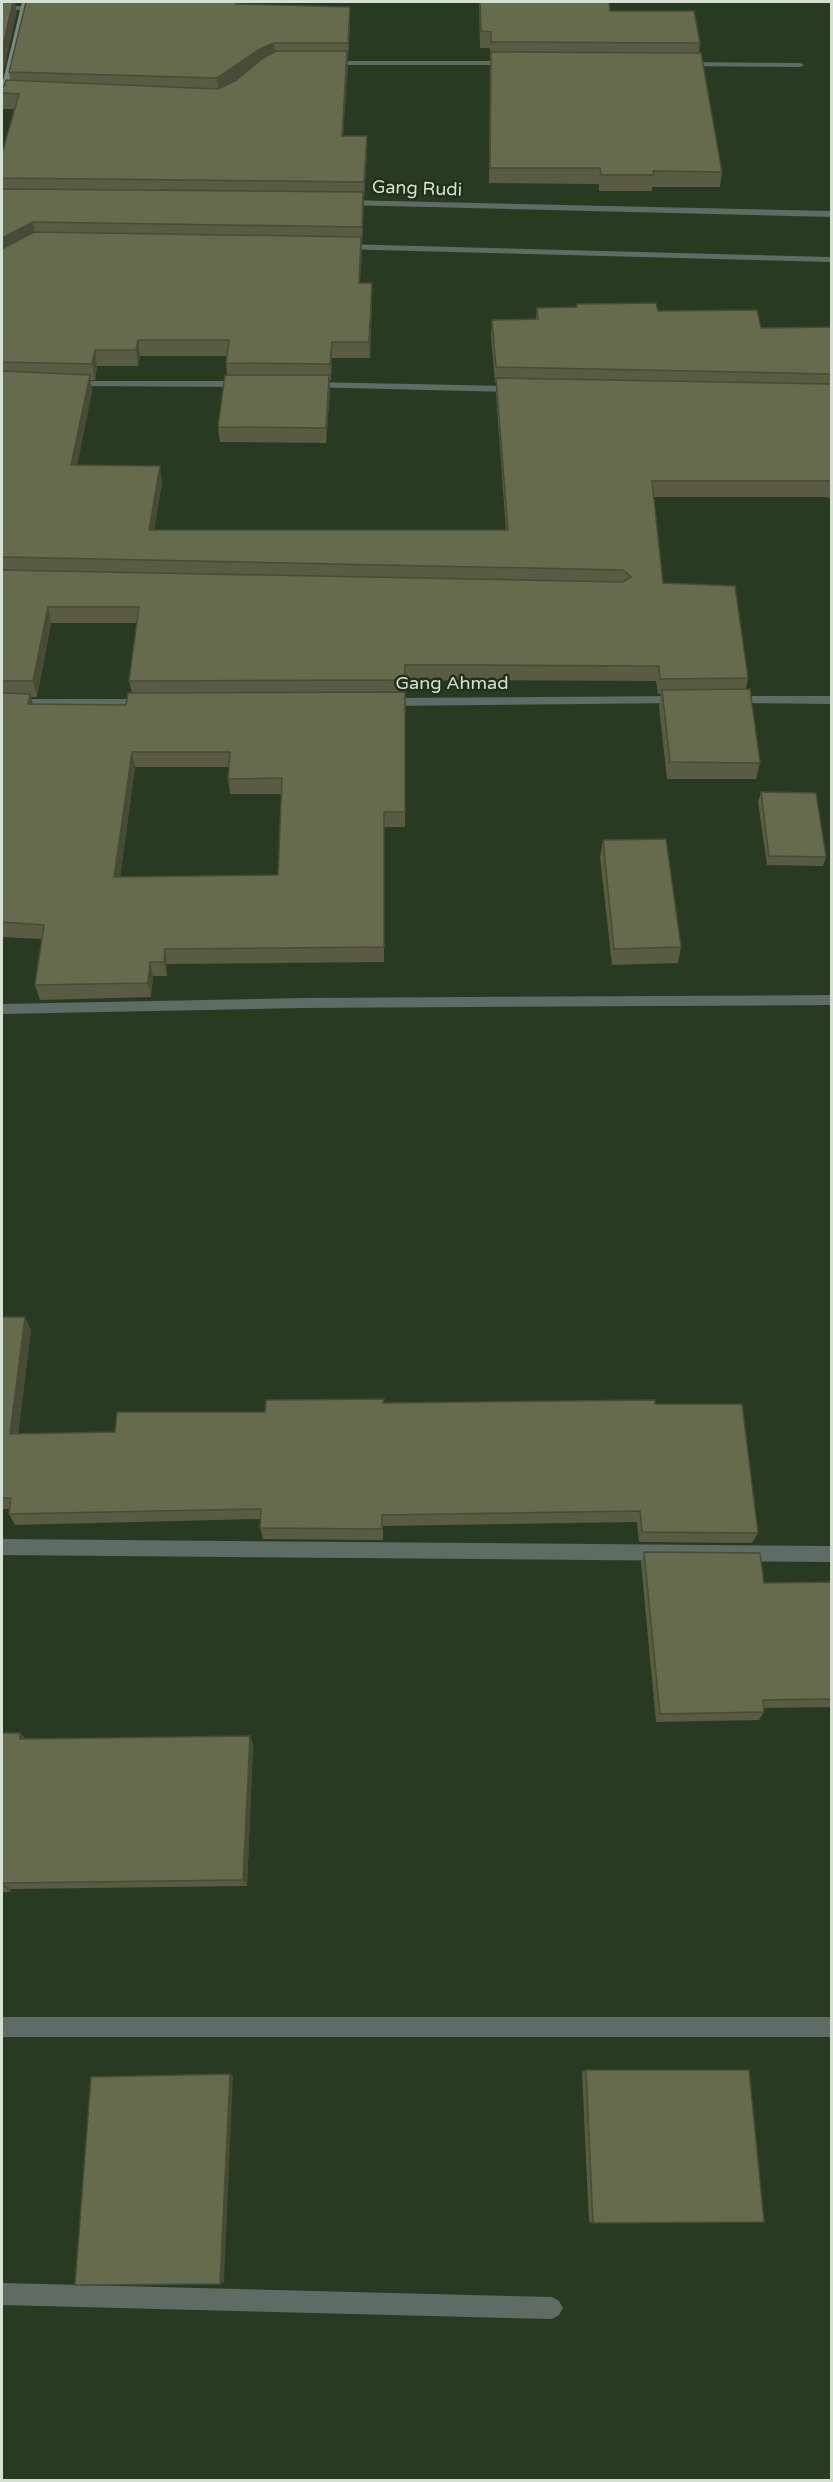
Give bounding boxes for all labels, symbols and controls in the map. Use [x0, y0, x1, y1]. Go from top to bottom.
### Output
street label: Gang Rudi [371, 175, 463, 201]
street label: Gang Ahmad [395, 672, 509, 694]

